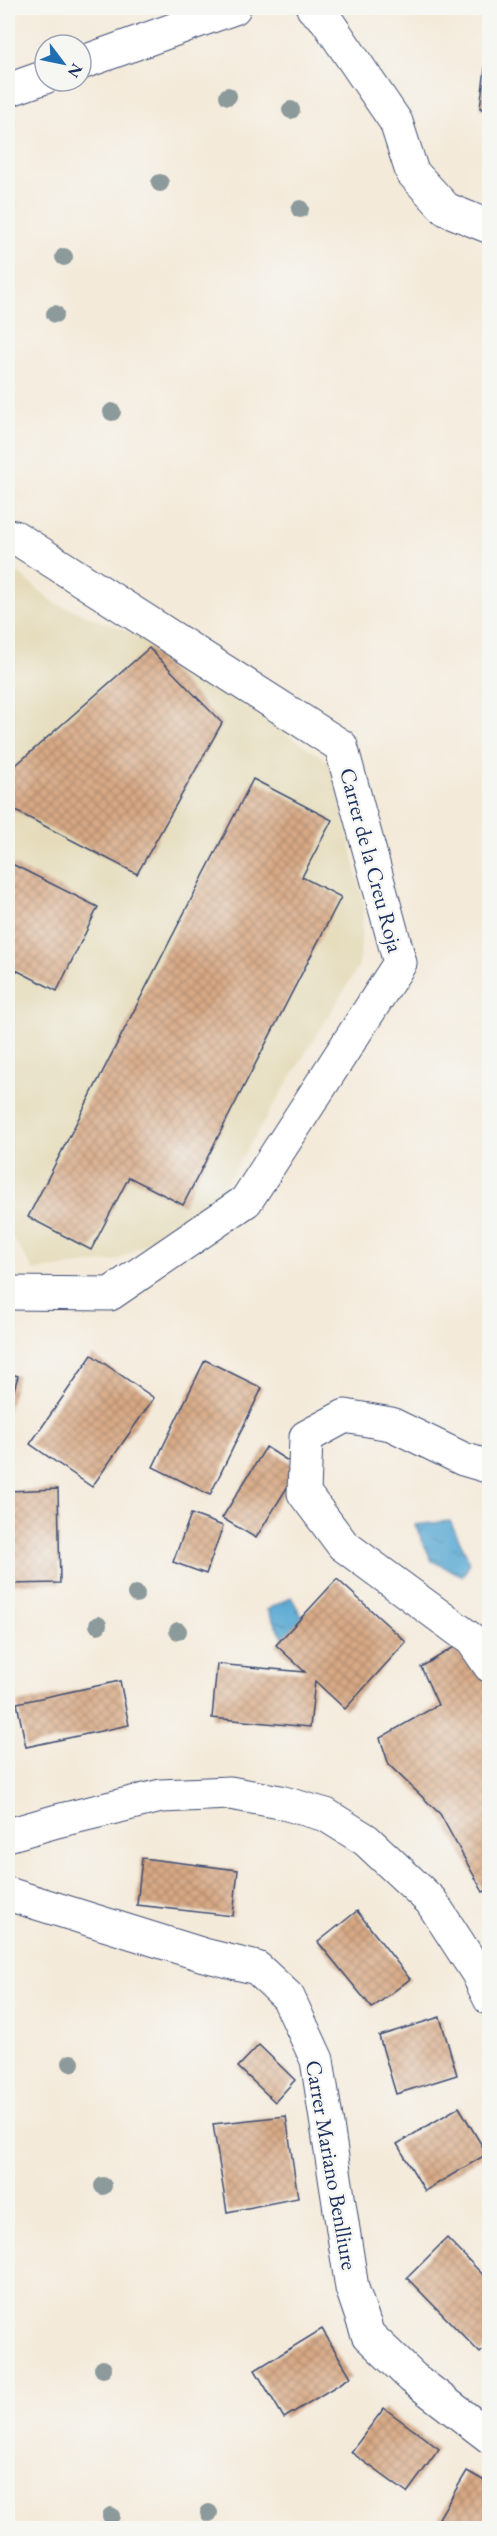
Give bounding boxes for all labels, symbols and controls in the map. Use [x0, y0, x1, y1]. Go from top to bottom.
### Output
north arrow [33, 33, 93, 93]
text: N [63, 60, 88, 82]
street label: Carrer de la Creu Roja [333, 765, 410, 956]
street label: Carrer Mariano Benlliure [299, 2058, 364, 2273]

